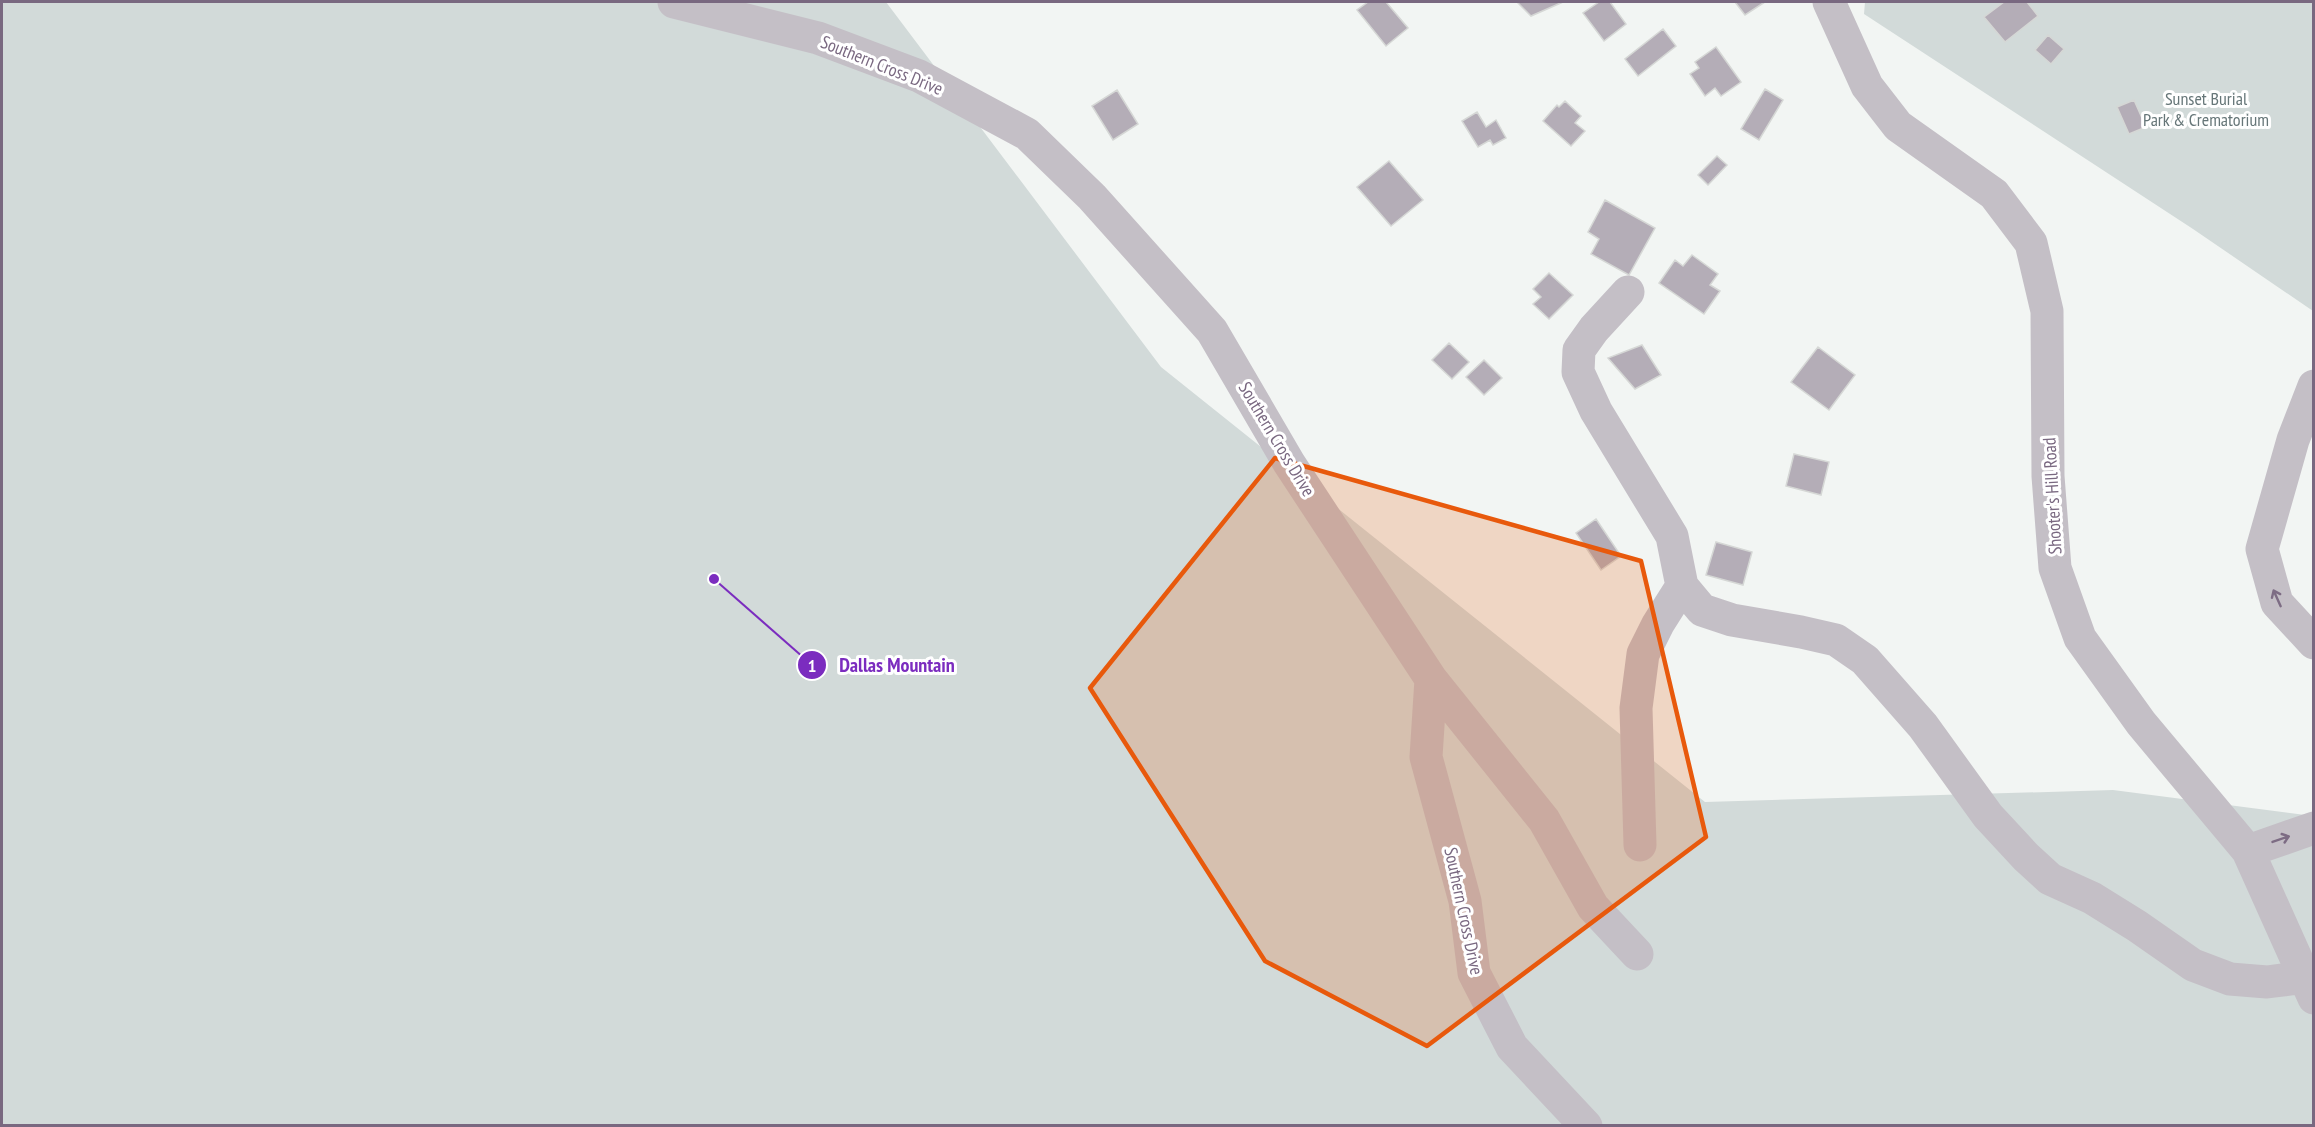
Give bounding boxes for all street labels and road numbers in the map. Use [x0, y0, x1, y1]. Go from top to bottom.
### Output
street label: Southern Cross Drive [818, 30, 946, 100]
street label: Southern Cross Drive [1234, 378, 1320, 500]
street label: Shooter's Hill Road [2037, 437, 2067, 555]
street label: Southern Cross Drive [1439, 845, 1489, 977]

